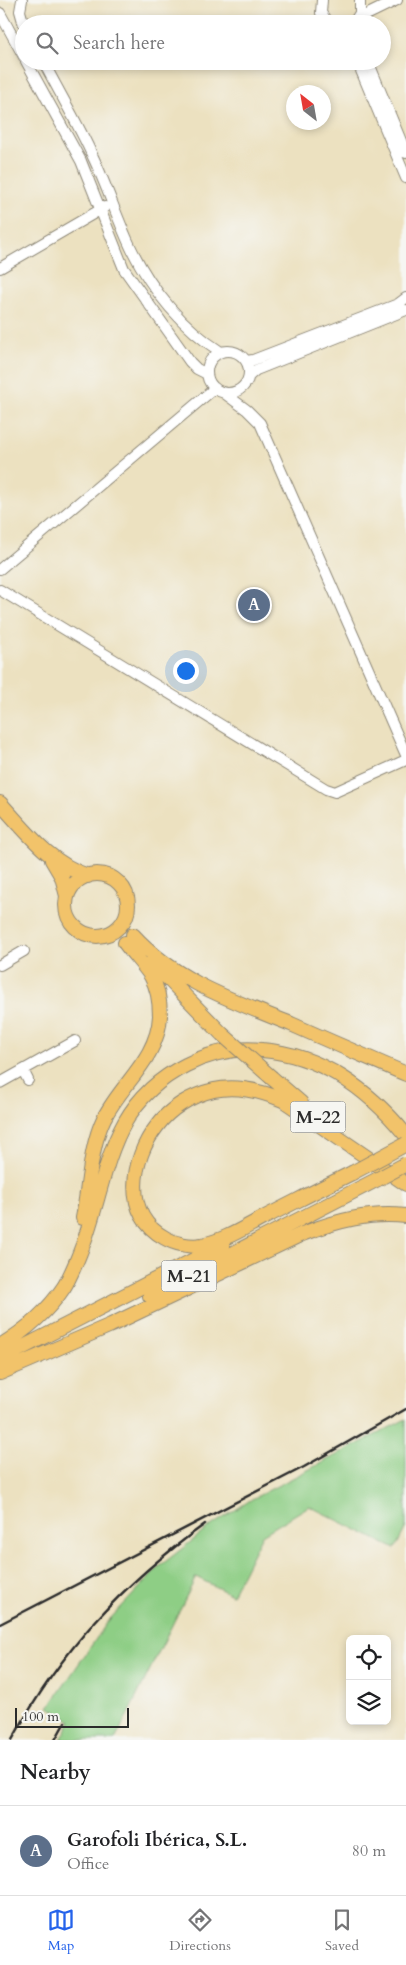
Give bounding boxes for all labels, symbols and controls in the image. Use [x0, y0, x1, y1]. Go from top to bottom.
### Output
search box [15, 15, 391, 70]
icon: search [33, 29, 61, 57]
text: Search here [73, 30, 165, 56]
north arrow [286, 85, 331, 130]
pin: A [238, 586, 270, 624]
your location [173, 658, 199, 684]
road number: M-22 [290, 1102, 346, 1132]
road number: M-21 [162, 1260, 216, 1292]
map controls [346, 1635, 391, 1725]
button: locate [346, 1635, 391, 1680]
button: layers [346, 1680, 391, 1725]
scale bar [15, 1705, 129, 1728]
text: 100 m [22, 1707, 59, 1726]
text: Nearby [20, 1758, 91, 1787]
text: Garofoli Ibérica, S.L. [67, 1827, 247, 1853]
text: A [30, 1840, 42, 1862]
text: 80 m [352, 1840, 386, 1862]
text: Office [67, 1853, 109, 1875]
tab: Map [47, 1906, 75, 1955]
tab: Directions [169, 1906, 231, 1955]
tab: Saved [325, 1906, 359, 1955]

